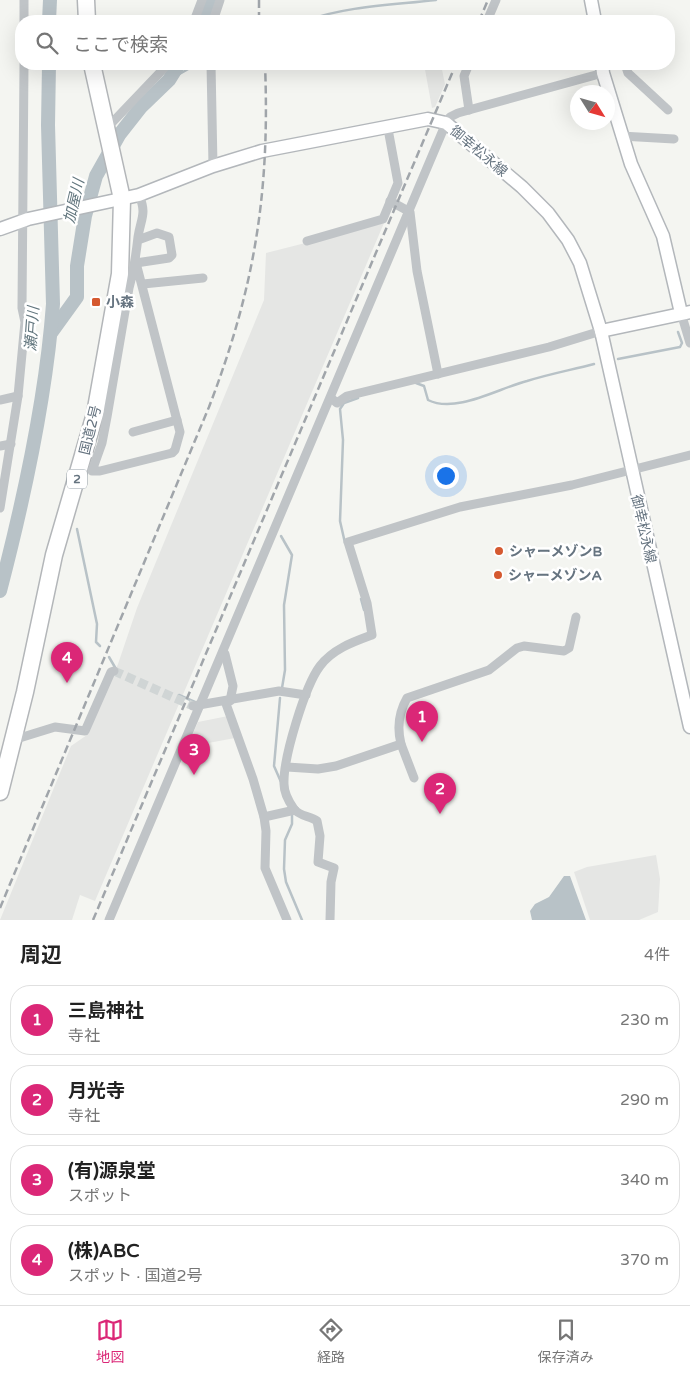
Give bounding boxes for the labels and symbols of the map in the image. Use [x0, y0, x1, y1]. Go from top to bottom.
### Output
north arrow [570, 85, 615, 130]
street label: 御幸松永線 [446, 122, 511, 180]
water label: 加屋川 [60, 175, 88, 225]
place label: 小森 [106, 294, 134, 311]
marker: 小森 [90, 296, 102, 308]
water label: 瀬戸川 [21, 304, 43, 352]
street label: 国道2号 [76, 403, 105, 457]
your location [433, 463, 459, 489]
road number: 2 [67, 469, 87, 488]
street label: 御幸松永線 [627, 493, 660, 565]
place label: シャーメゾンB [509, 543, 602, 560]
marker: シャーメゾンB [493, 545, 505, 557]
place label: シャーメゾンA [508, 567, 602, 584]
marker: シャーメゾンA [492, 569, 504, 581]
pin: 4 [51, 642, 83, 683]
pin: 1 [406, 701, 438, 742]
pin: 3 [178, 734, 210, 775]
pin: 2 [424, 773, 456, 814]

